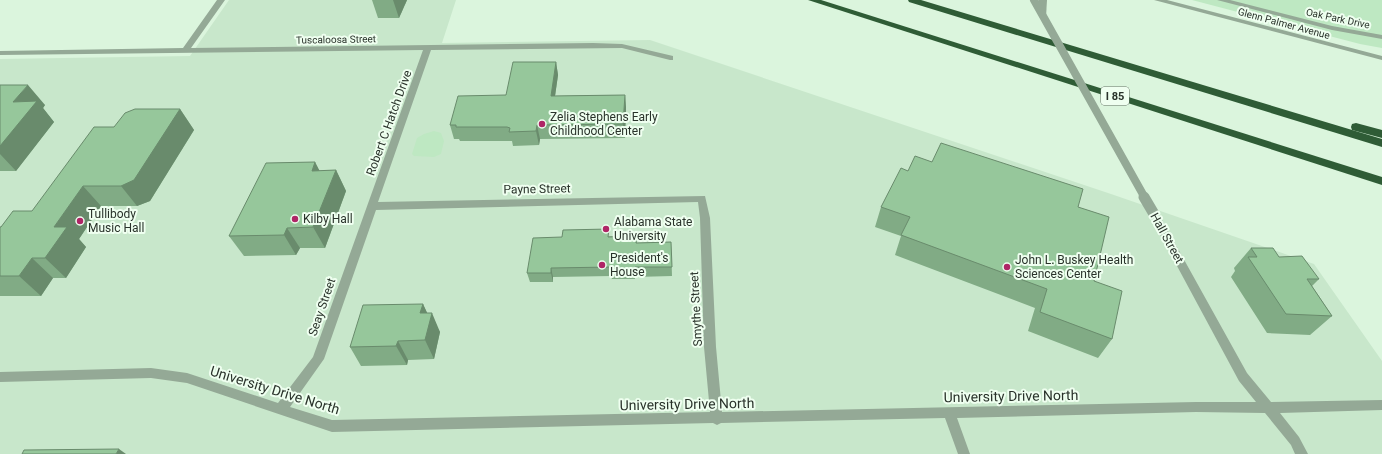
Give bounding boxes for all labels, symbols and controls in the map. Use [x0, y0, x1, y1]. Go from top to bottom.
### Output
street label: Glenn Palmer Avenue [1237, 6, 1331, 41]
street label: Oak Park Drive [1305, 6, 1371, 31]
street label: Tuscaloosa Street [296, 33, 376, 46]
street label: Robert C Hatch Drive [363, 68, 415, 178]
road number: I 85 [1101, 87, 1129, 105]
place label: Zelia Stephens Early Childhood Center [550, 110, 658, 138]
marker: Zelia Stephens Early Childhood Center [537, 119, 547, 129]
street label: Payne Street [503, 181, 571, 197]
place label: Tullibody Music Hall [88, 207, 144, 235]
street label: Hall Street [1147, 210, 1187, 266]
place label: Kilby Hall [303, 212, 353, 226]
marker: Kilby Hall [290, 214, 300, 224]
place label: Alabama State University [614, 215, 692, 243]
marker: Tullibody Music Hall [75, 216, 85, 226]
marker: Alabama State University [601, 224, 611, 234]
place label: President's House [610, 251, 669, 279]
place label: John L. Buskey Health Sciences Center [1015, 253, 1133, 281]
marker: President's House [597, 260, 607, 270]
marker: John L. Buskey Health Sciences Center [1002, 262, 1012, 272]
street label: Smythe Street [687, 271, 705, 347]
street label: Seay Street [306, 276, 338, 338]
street label: University Drive North [208, 363, 342, 417]
street label: University Drive North [944, 387, 1078, 405]
street label: University Drive North [620, 395, 754, 413]

